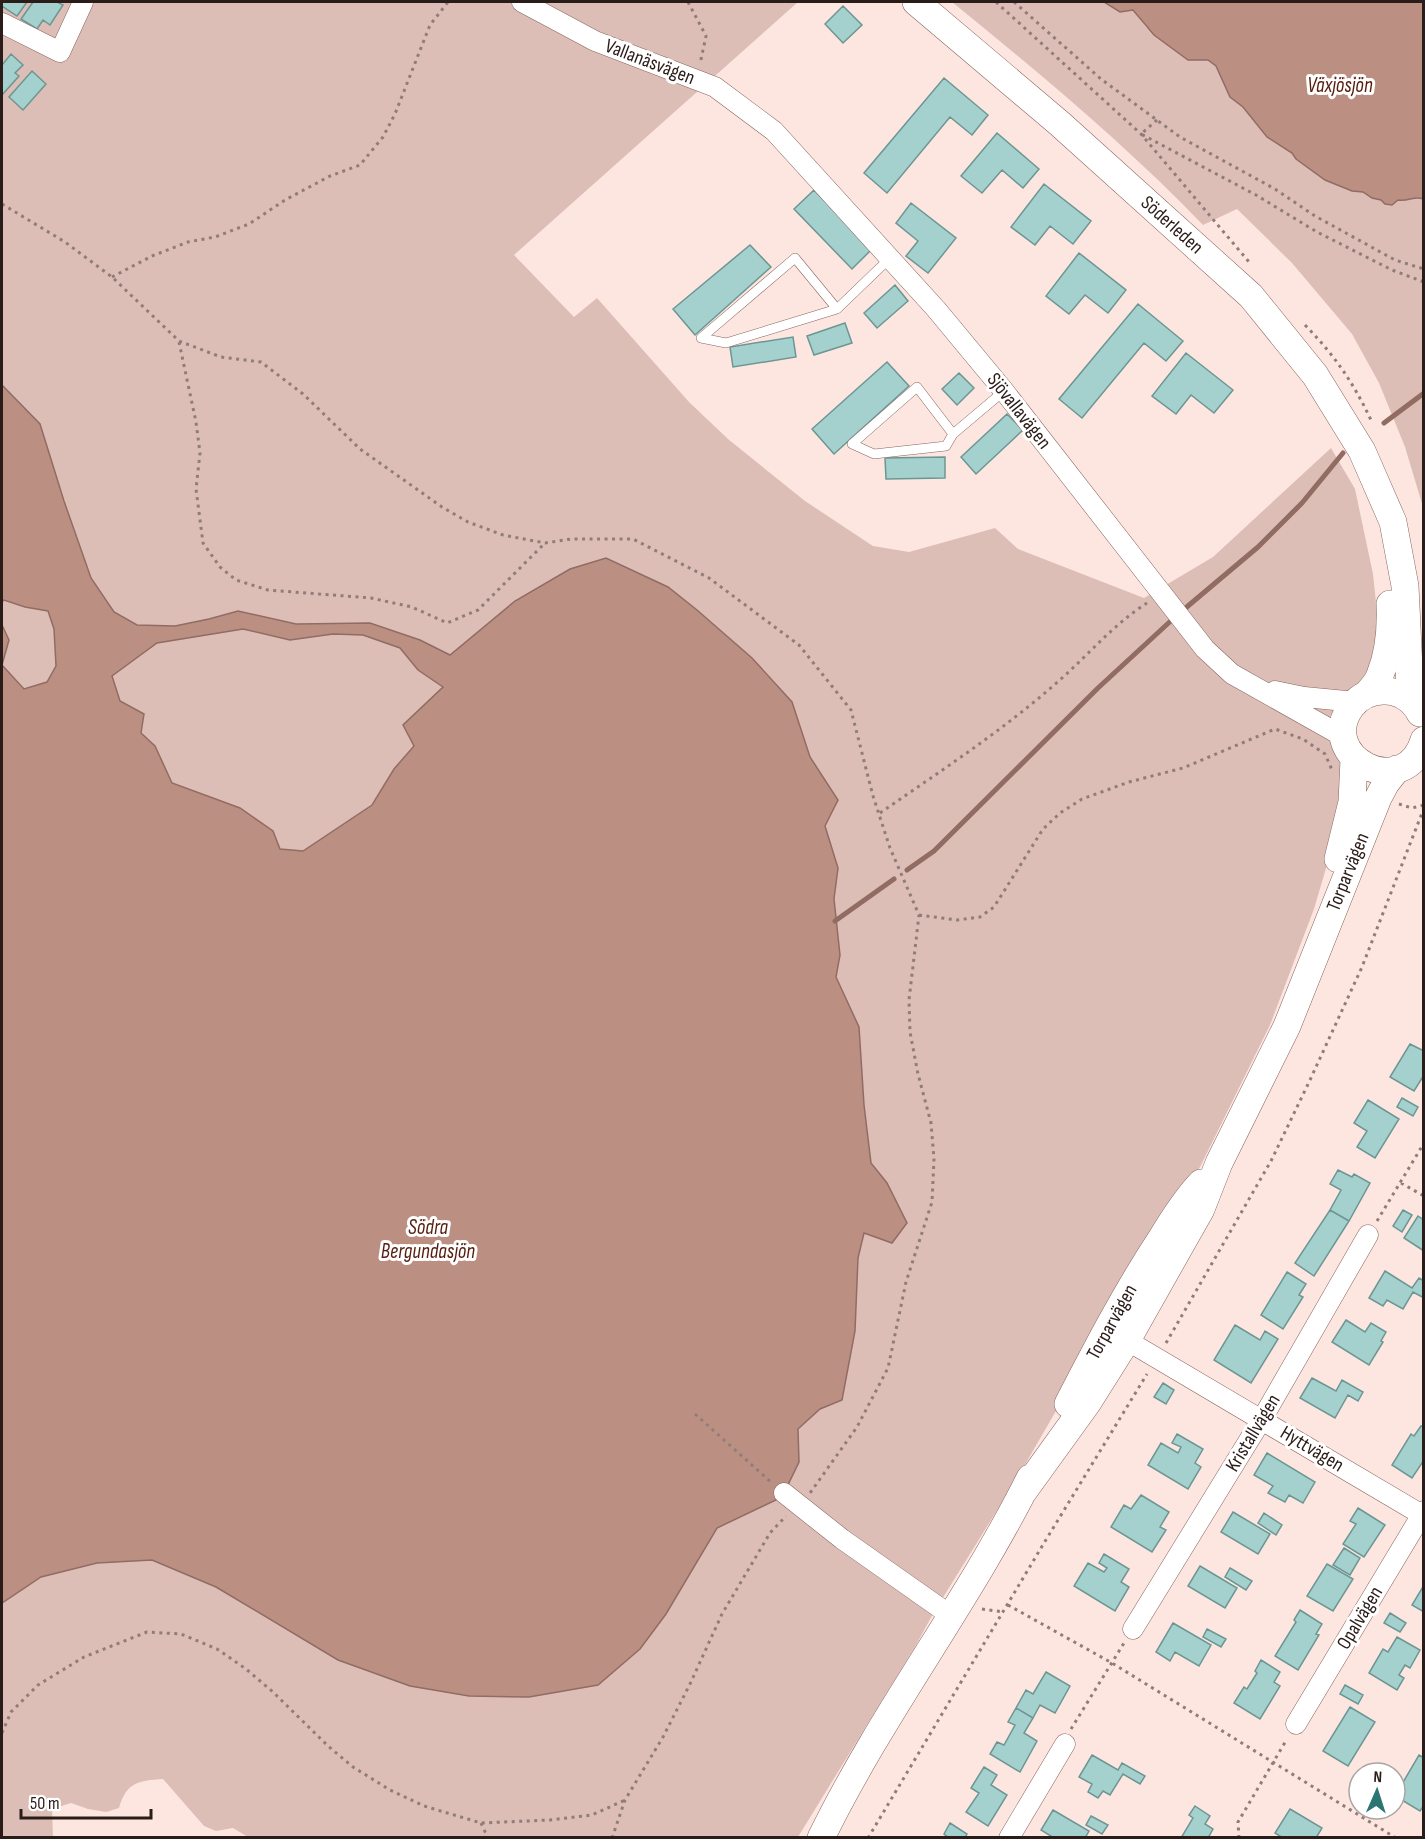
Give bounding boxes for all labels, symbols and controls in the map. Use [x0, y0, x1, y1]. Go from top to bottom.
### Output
street label: Vallanäsvägen [602, 34, 698, 90]
water label: Växjösjön [1307, 73, 1373, 98]
street label: Söderleden [1136, 191, 1208, 259]
street label: Sjövallavägen [982, 368, 1056, 454]
street label: Torparvägen [1321, 829, 1375, 915]
water label: Södra Bergundasjön [381, 1215, 475, 1264]
street label: Torparvägen [1082, 1280, 1142, 1364]
street label: Kristallvägen [1220, 1390, 1286, 1476]
street label: Hyttvägen [1276, 1421, 1348, 1477]
street label: Opalvägen [1332, 1582, 1388, 1654]
north arrow [1347, 1761, 1407, 1821]
text: N [1373, 1768, 1382, 1787]
scale bar [21, 1782, 152, 1820]
text: 50 m [30, 1793, 60, 1814]

